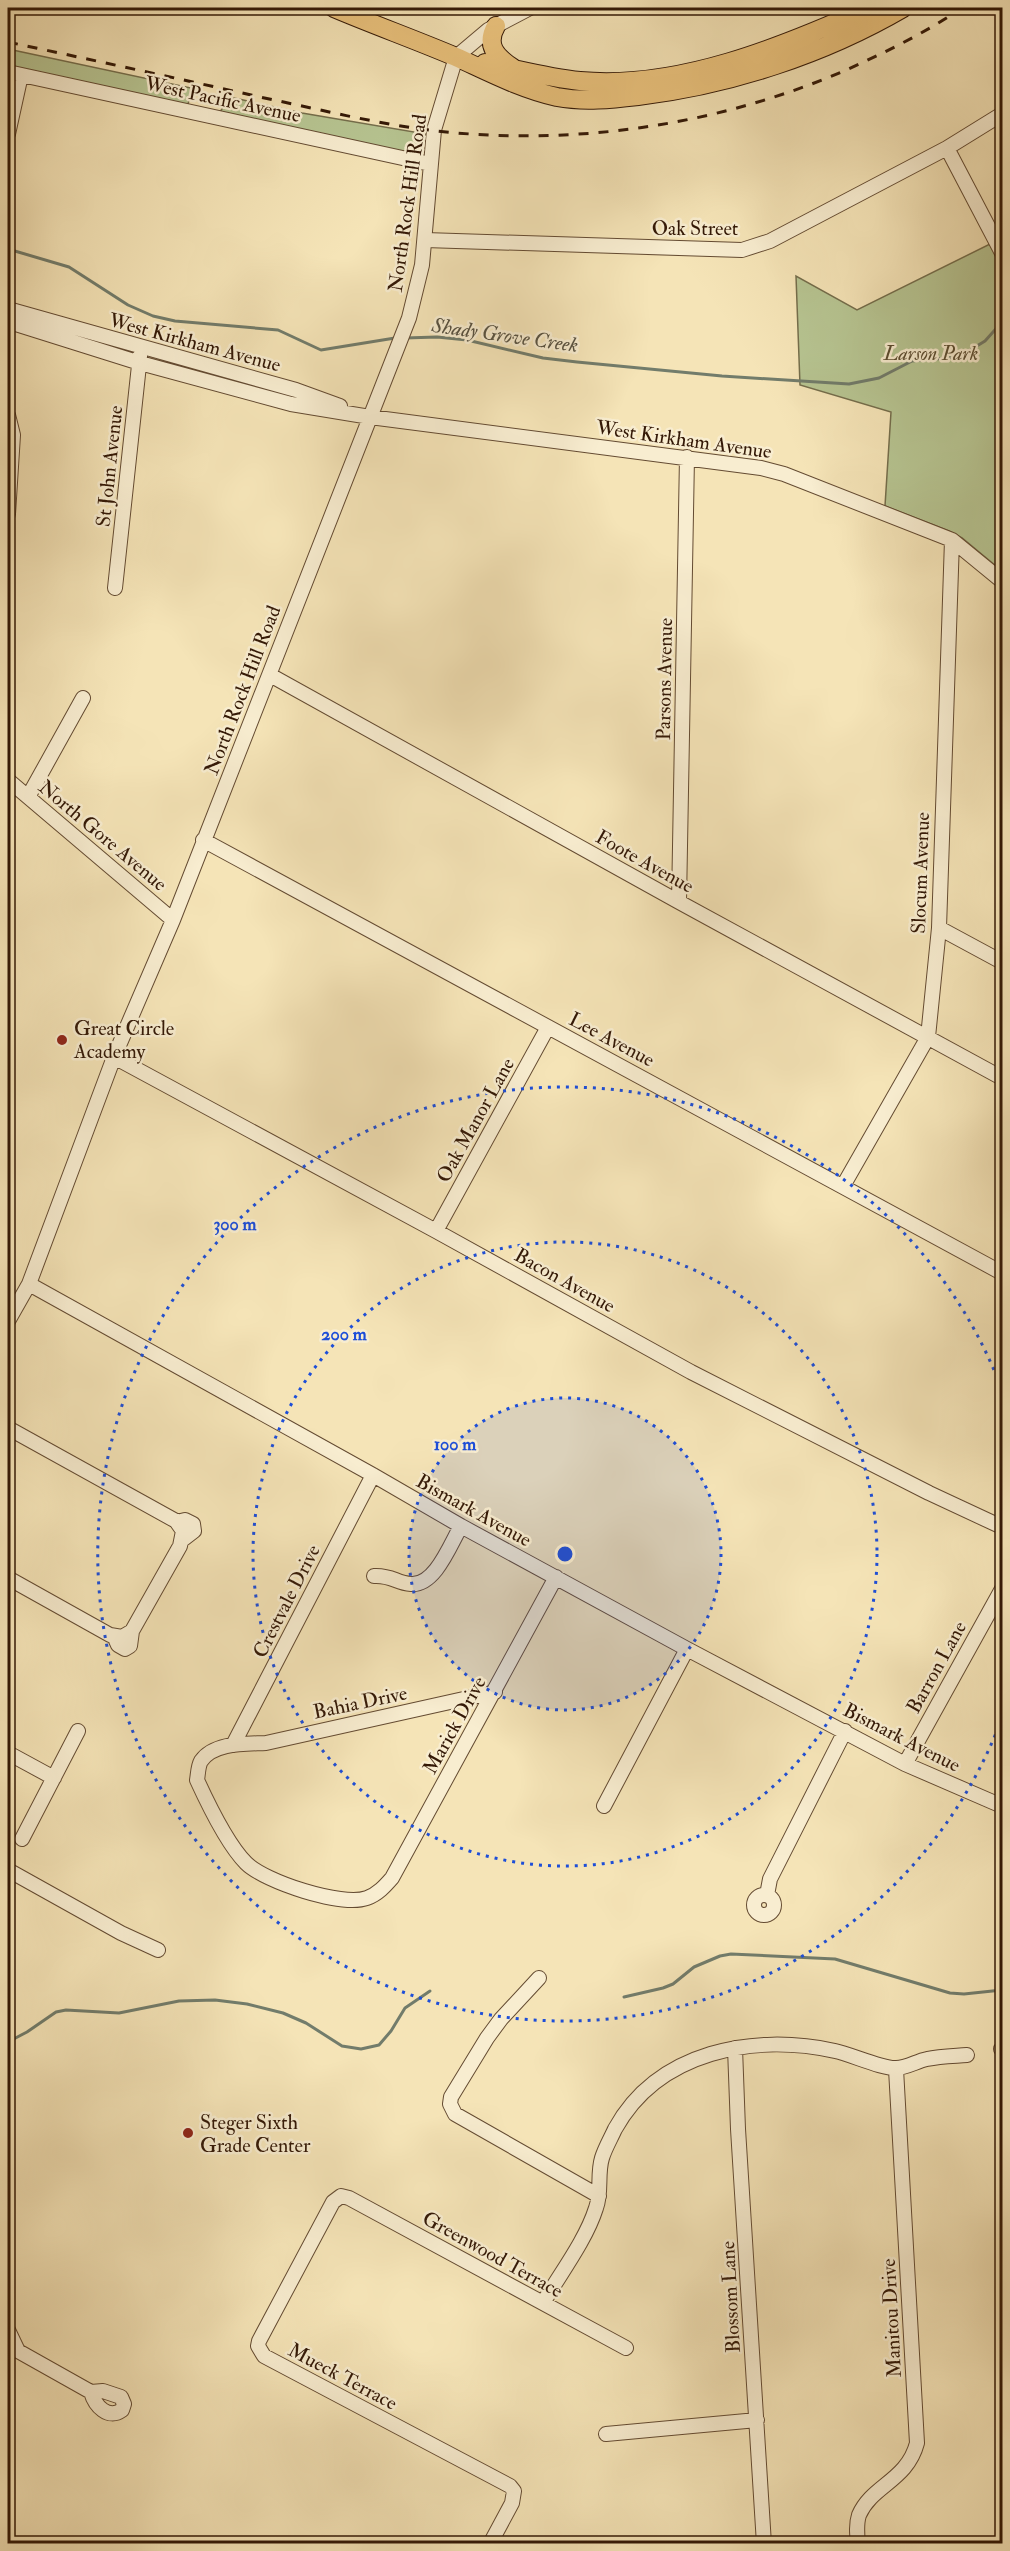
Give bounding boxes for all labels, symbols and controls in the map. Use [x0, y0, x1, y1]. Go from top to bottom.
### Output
street label: West Pacific Avenue [142, 71, 303, 128]
street label: North Rock Hill Road [383, 112, 432, 294]
street label: Oak Street [652, 216, 739, 241]
street label: West Kirkham Avenue [105, 307, 284, 377]
water label: Shady Grove Creek [429, 312, 580, 359]
park label: Larson Park [883, 341, 978, 366]
street label: St John Avenue [91, 404, 128, 528]
street label: West Kirkham Avenue [594, 415, 773, 464]
street label: North Rock Hill Road [199, 602, 286, 778]
street label: Parsons Avenue [651, 617, 678, 741]
street label: North Gore Avenue [33, 774, 172, 896]
street label: Slocum Avenue [906, 812, 935, 934]
street label: Foote Avenue [591, 824, 698, 899]
street label: Lee Avenue [565, 1006, 659, 1072]
place label: Great Circle Academy [73, 1016, 174, 1064]
marker: Great Circle Academy [55, 1033, 69, 1047]
street label: Oak Manor Lane [431, 1054, 520, 1187]
text: 300 m [213, 1213, 258, 1236]
street label: Bacon Avenue [510, 1243, 620, 1318]
text: 200 m [321, 1323, 368, 1346]
text: 100 m [434, 1433, 477, 1456]
street label: Bismark Avenue [412, 1468, 536, 1552]
street label: Crestvale Drive [247, 1540, 326, 1662]
centre of rings [555, 1544, 575, 1564]
street label: Barron Lane [901, 1617, 972, 1718]
street label: Marick Drive [417, 1672, 491, 1778]
street label: Bahia Drive [311, 1680, 409, 1725]
street label: Bismark Avenue [839, 1697, 964, 1778]
place label: Steger Sixth Grade Center [200, 2110, 311, 2158]
marker: Steger Sixth Grade Center [181, 2126, 195, 2140]
street label: Greenwood Terrace [418, 2206, 567, 2303]
street label: Blossom Lane [715, 2240, 746, 2354]
street label: Manitou Drive [876, 2258, 907, 2378]
street label: Mueck Terrace [284, 2337, 402, 2416]

